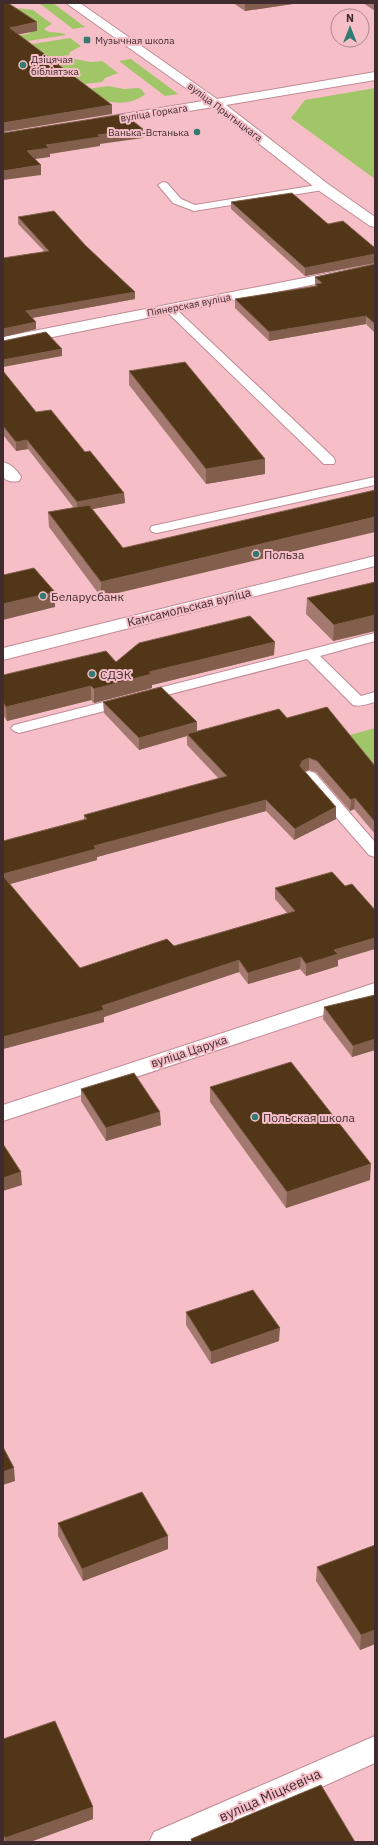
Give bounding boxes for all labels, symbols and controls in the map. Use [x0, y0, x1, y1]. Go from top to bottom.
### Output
north arrow [330, 8, 370, 48]
text: N [346, 11, 354, 25]
place label: Музычная школа [95, 34, 175, 47]
marker: Музычная школа [82, 35, 92, 45]
place label: Дзіцячая бібліятэка [31, 53, 79, 78]
marker: Дзіцячая бібліятэка [18, 60, 28, 70]
street label: вуліца Прытыцкага [185, 80, 266, 145]
street label: вуліца Горкага [119, 101, 189, 125]
place label: Ванька-Встанька [108, 126, 190, 139]
marker: Ванька-Встанька [192, 127, 202, 137]
street label: Піянерская вуліца [146, 290, 233, 320]
place label: Польза [264, 547, 305, 562]
marker: Польза [251, 549, 261, 559]
street label: Камсамольская вуліца [126, 584, 253, 630]
place label: Беларусбанк [51, 589, 124, 604]
marker: Беларусбанк [38, 591, 48, 601]
place label: СДЭК [100, 667, 132, 682]
marker: СДЭК [87, 669, 97, 679]
street label: вуліца Царука [149, 1031, 230, 1070]
place label: Польская школа [263, 1110, 356, 1125]
marker: Польская школа [250, 1112, 260, 1122]
street label: вуліца Міцкевіча [216, 1764, 324, 1826]

